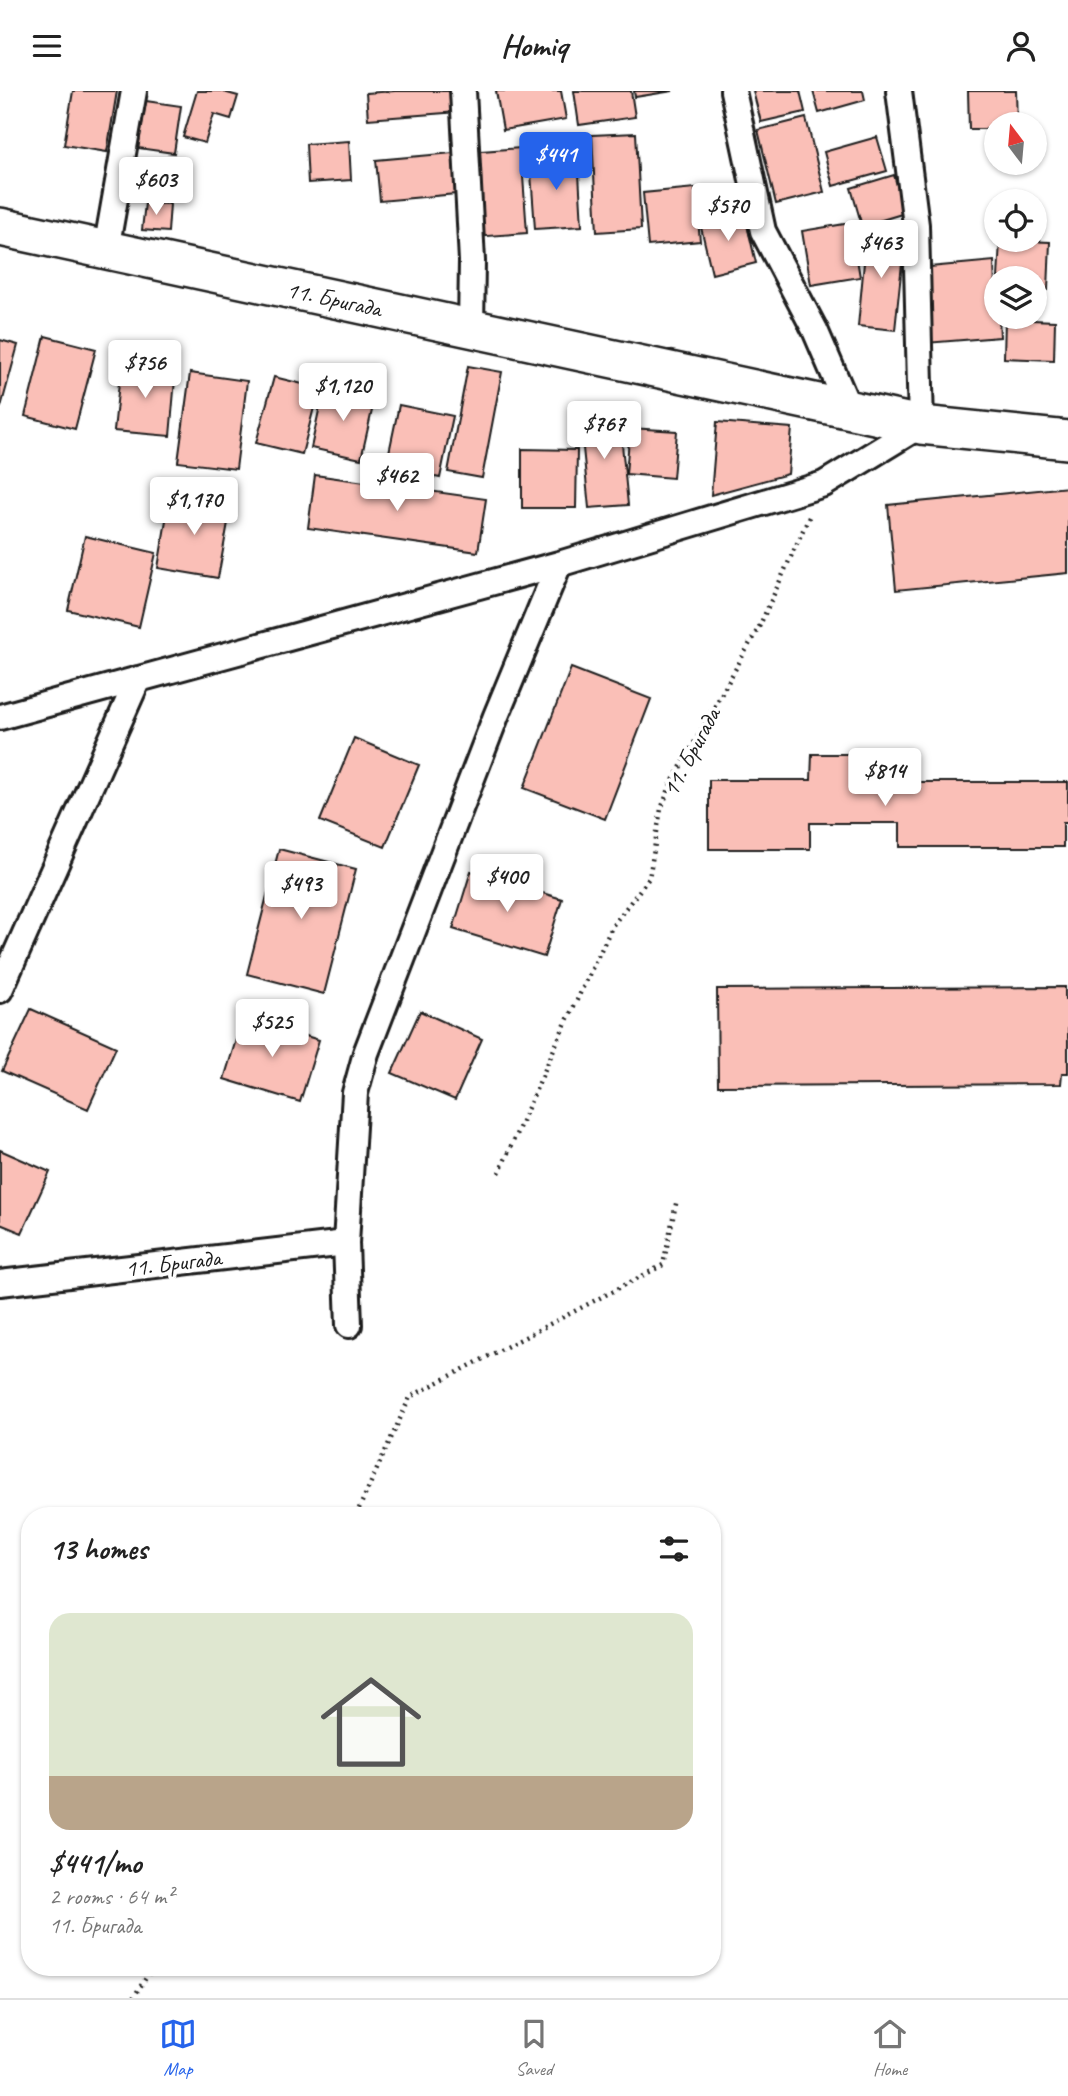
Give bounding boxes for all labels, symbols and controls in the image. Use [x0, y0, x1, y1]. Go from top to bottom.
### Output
text: Homiq [501, 25, 567, 66]
icon: menu [28, 27, 66, 65]
icon: person [1002, 27, 1040, 65]
north arrow [984, 112, 1046, 175]
map controls [984, 112, 1047, 329]
pin: $441 [515, 133, 597, 192]
text: $441 [535, 140, 577, 169]
pin: $603 [115, 157, 197, 217]
text: $603 [135, 165, 177, 194]
pin: $570 [687, 183, 769, 243]
button: locate [984, 189, 1047, 252]
text: $570 [708, 191, 748, 220]
pin: $463 [840, 221, 922, 280]
text: $463 [860, 228, 902, 257]
button: layers [984, 266, 1047, 329]
street label: 11. Бригада [284, 274, 386, 324]
pin: $756 [104, 341, 186, 400]
text: $756 [124, 348, 166, 377]
pin: $1,120 [286, 363, 400, 423]
text: $1,120 [315, 371, 371, 400]
pin: $767 [563, 401, 645, 461]
text: $767 [583, 409, 625, 438]
pin: $462 [356, 453, 438, 513]
text: $462 [376, 461, 418, 490]
pin: $1,170 [137, 477, 251, 537]
text: $1,170 [166, 485, 222, 514]
street label: 11. Бригада [655, 701, 728, 801]
pin: $814 [844, 749, 926, 808]
text: $814 [864, 756, 906, 785]
pin: $400 [466, 855, 548, 914]
pin: $493 [260, 861, 342, 921]
text: $400 [486, 862, 528, 891]
text: $493 [280, 869, 322, 898]
pin: $525 [231, 999, 313, 1059]
text: $525 [252, 1007, 292, 1036]
street label: 11. Бригада [123, 1242, 225, 1284]
text: 13 homes [49, 1530, 147, 1568]
icon: filters [655, 1530, 693, 1568]
icon: home [308, 1659, 434, 1785]
text: $441/mo [49, 1844, 141, 1882]
text: 2 rooms · 64 m² [49, 1882, 173, 1911]
text: 11. Бригада [49, 1911, 141, 1940]
tab: Map [159, 2015, 197, 2081]
tab: Saved [515, 2015, 553, 2081]
tab: Home [871, 2015, 909, 2081]

